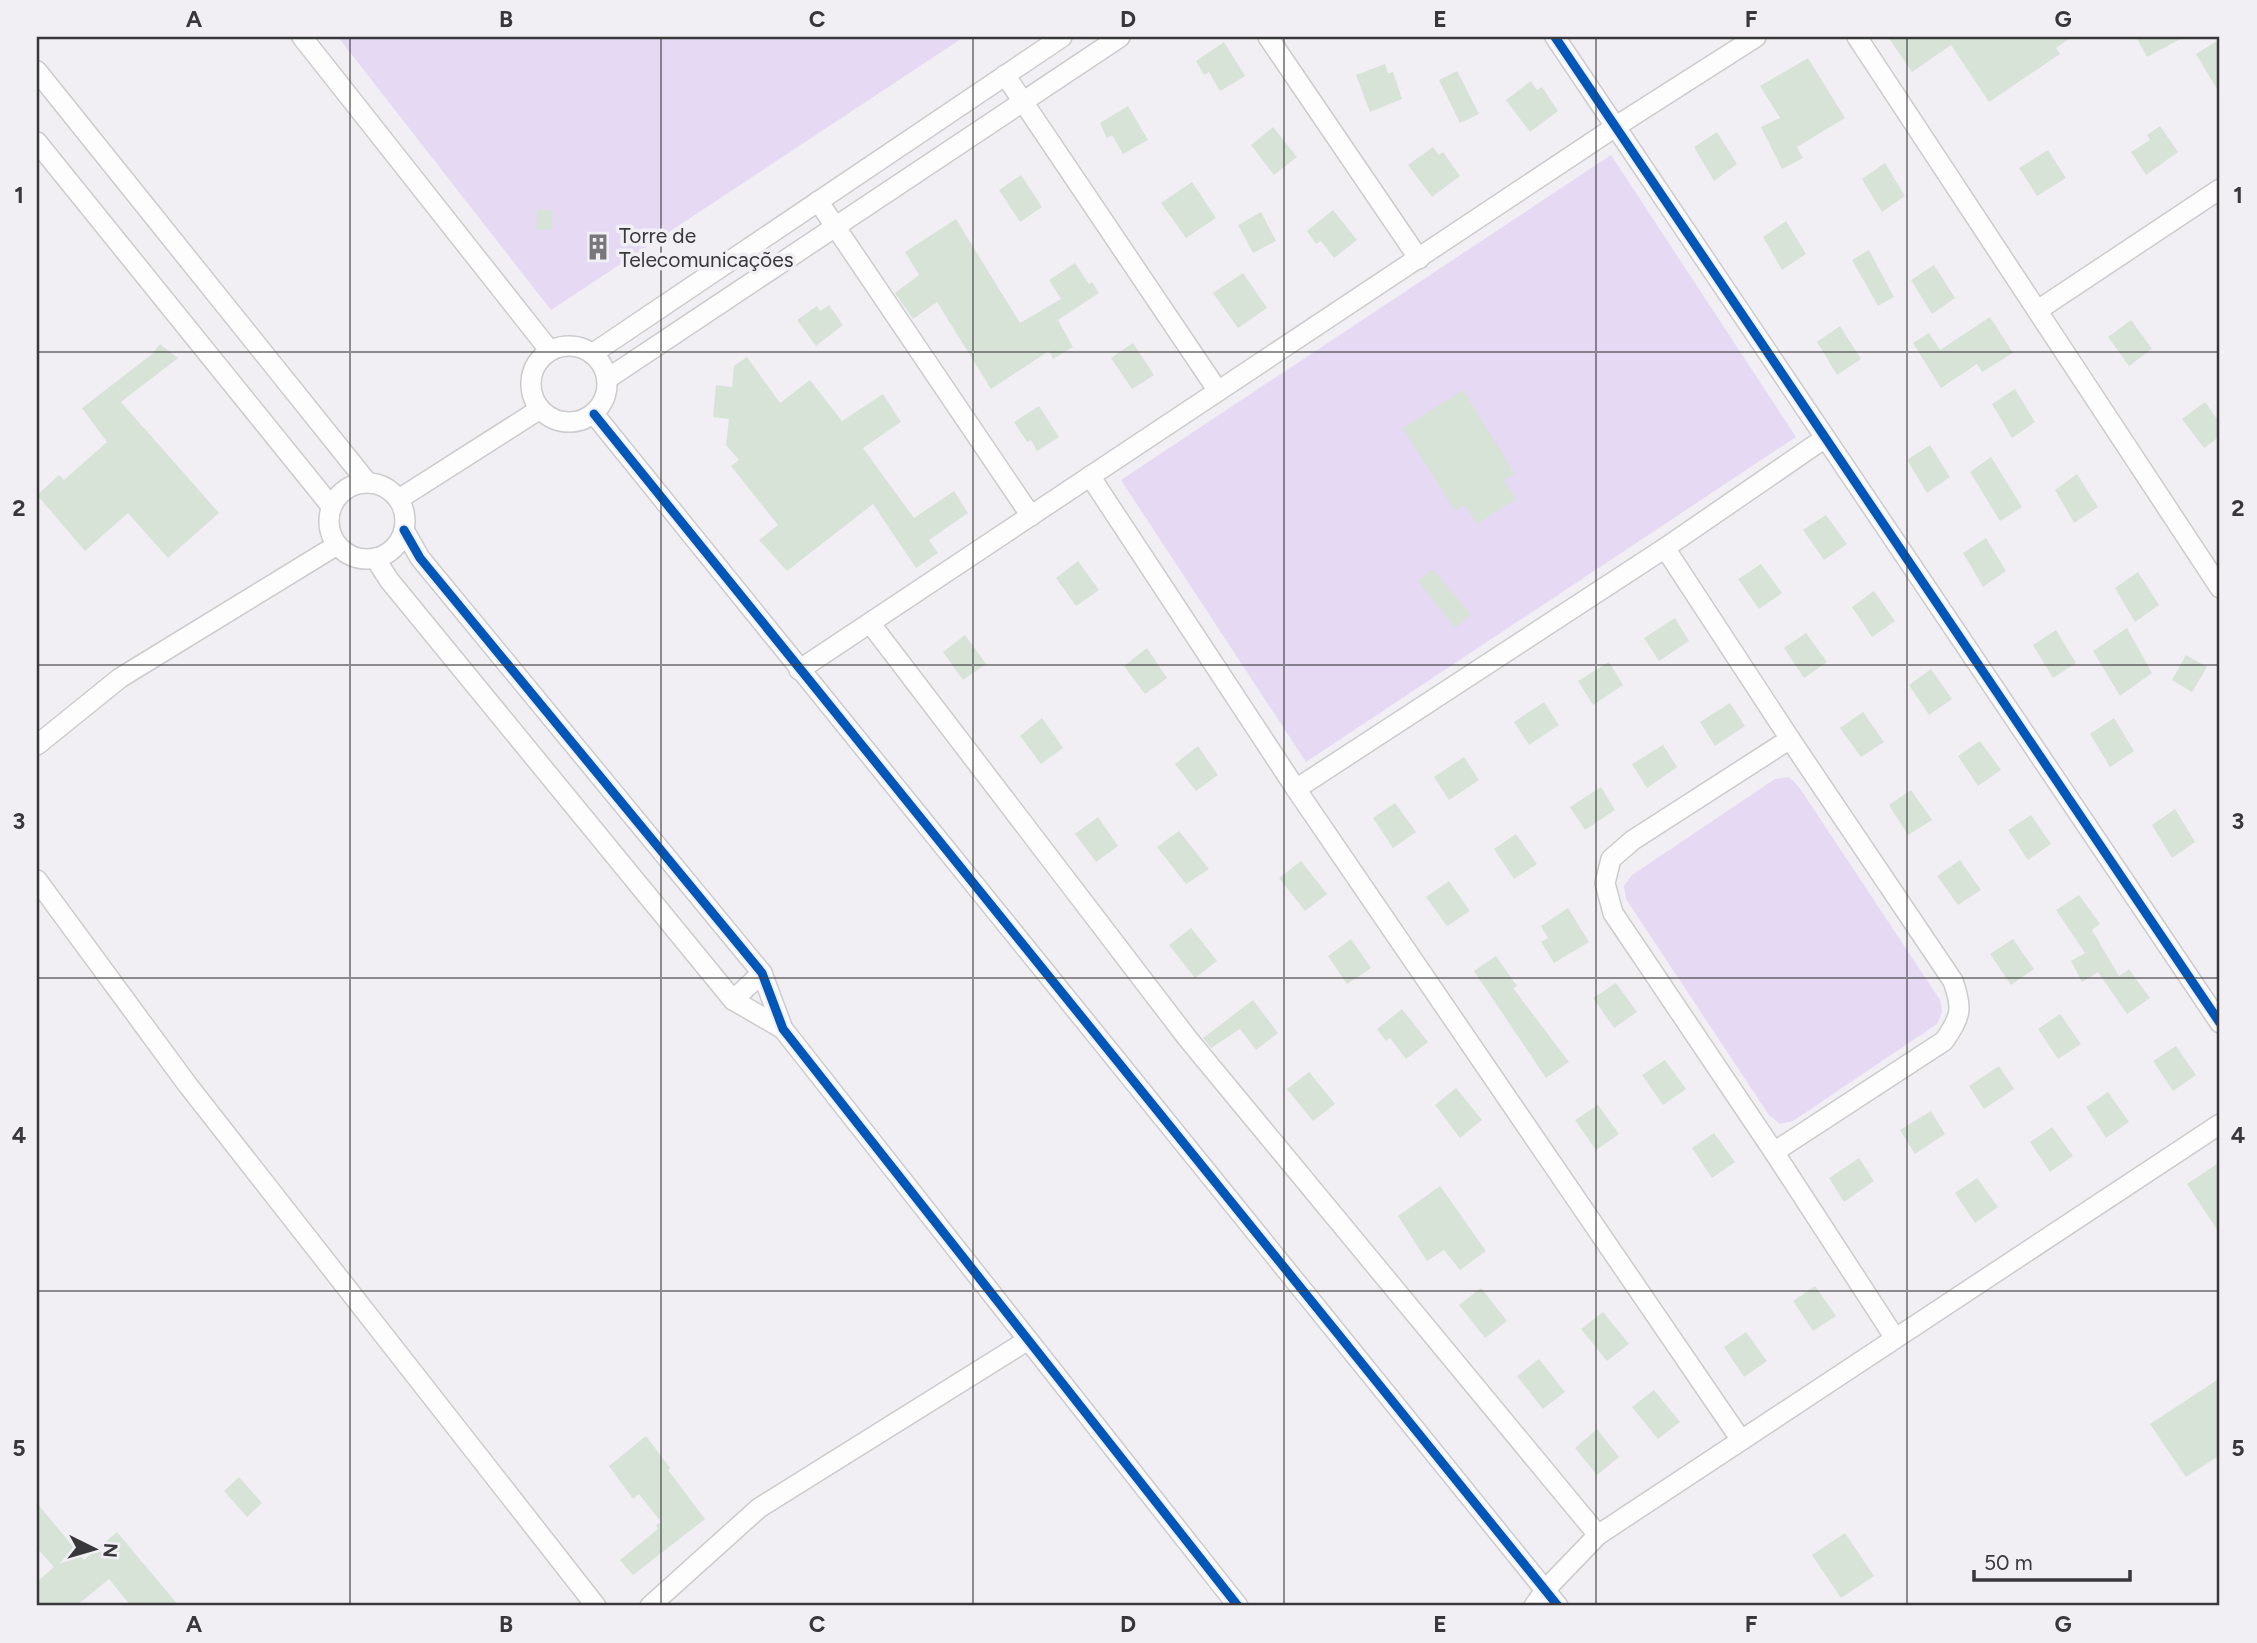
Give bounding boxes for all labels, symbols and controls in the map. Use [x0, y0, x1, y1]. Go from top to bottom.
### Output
text: A [186, 5, 203, 33]
text: B [499, 5, 513, 33]
text: C [809, 5, 826, 33]
text: D [1120, 5, 1136, 33]
text: E [1433, 5, 1447, 33]
text: F [1745, 5, 1758, 33]
text: G [2054, 5, 2072, 33]
text: 1 [14, 181, 24, 209]
text: 1 [2233, 181, 2243, 209]
place label: Torre de Telecomunicações [619, 223, 793, 272]
building icon: Torre de Telecomunicações [583, 232, 613, 262]
text: 2 [12, 494, 26, 522]
text: 2 [2231, 494, 2245, 522]
text: 3 [13, 807, 25, 835]
text: 3 [2232, 807, 2244, 835]
text: 4 [12, 1121, 26, 1149]
text: 4 [2231, 1121, 2245, 1149]
text: 5 [12, 1434, 26, 1462]
text: 5 [2231, 1434, 2245, 1462]
north arrow [60, 1514, 130, 1584]
scale bar [1974, 1538, 2129, 1582]
text: N [98, 1542, 123, 1559]
text: 50 m [1984, 1550, 2033, 1575]
text: A [186, 1610, 203, 1638]
text: B [499, 1610, 513, 1638]
text: C [809, 1610, 826, 1638]
text: D [1120, 1610, 1136, 1638]
text: E [1433, 1610, 1447, 1638]
text: F [1745, 1610, 1758, 1638]
text: G [2054, 1610, 2072, 1638]

